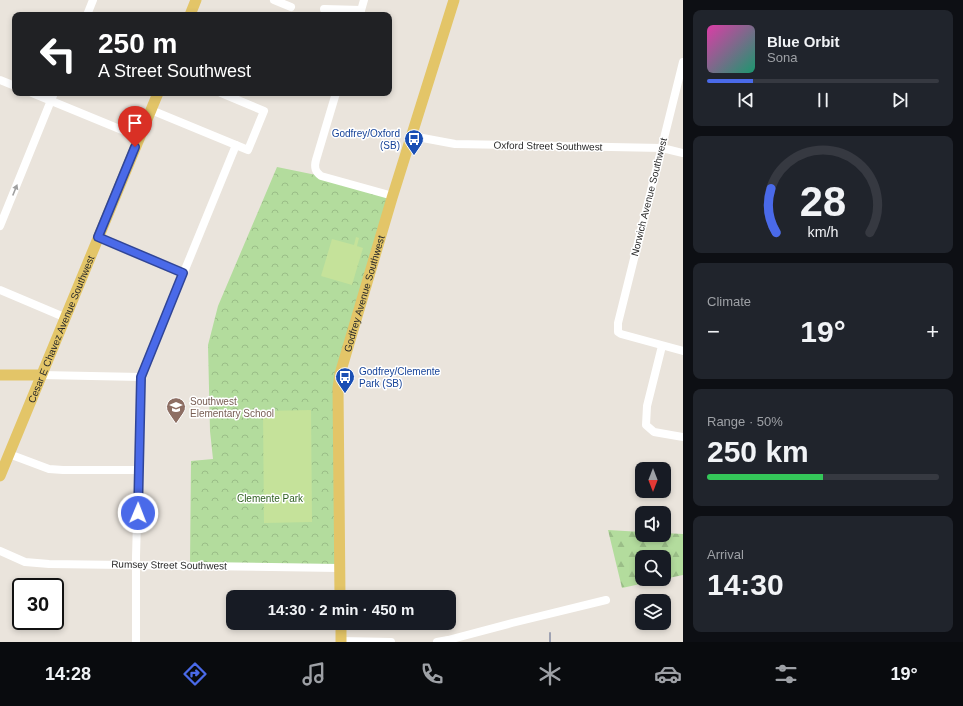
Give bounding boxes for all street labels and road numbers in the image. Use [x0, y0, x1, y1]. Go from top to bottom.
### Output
street label: Norwich Avenue Southwest [629, 136, 669, 257]
street label: Oxford Street Southwest [493, 140, 603, 152]
street label: Godfrey Avenue Southwest [341, 234, 386, 353]
street label: Cesar E Chavez Avenue Southwest [25, 254, 96, 404]
street label: Rumsey Street Southwest [111, 558, 227, 572]

